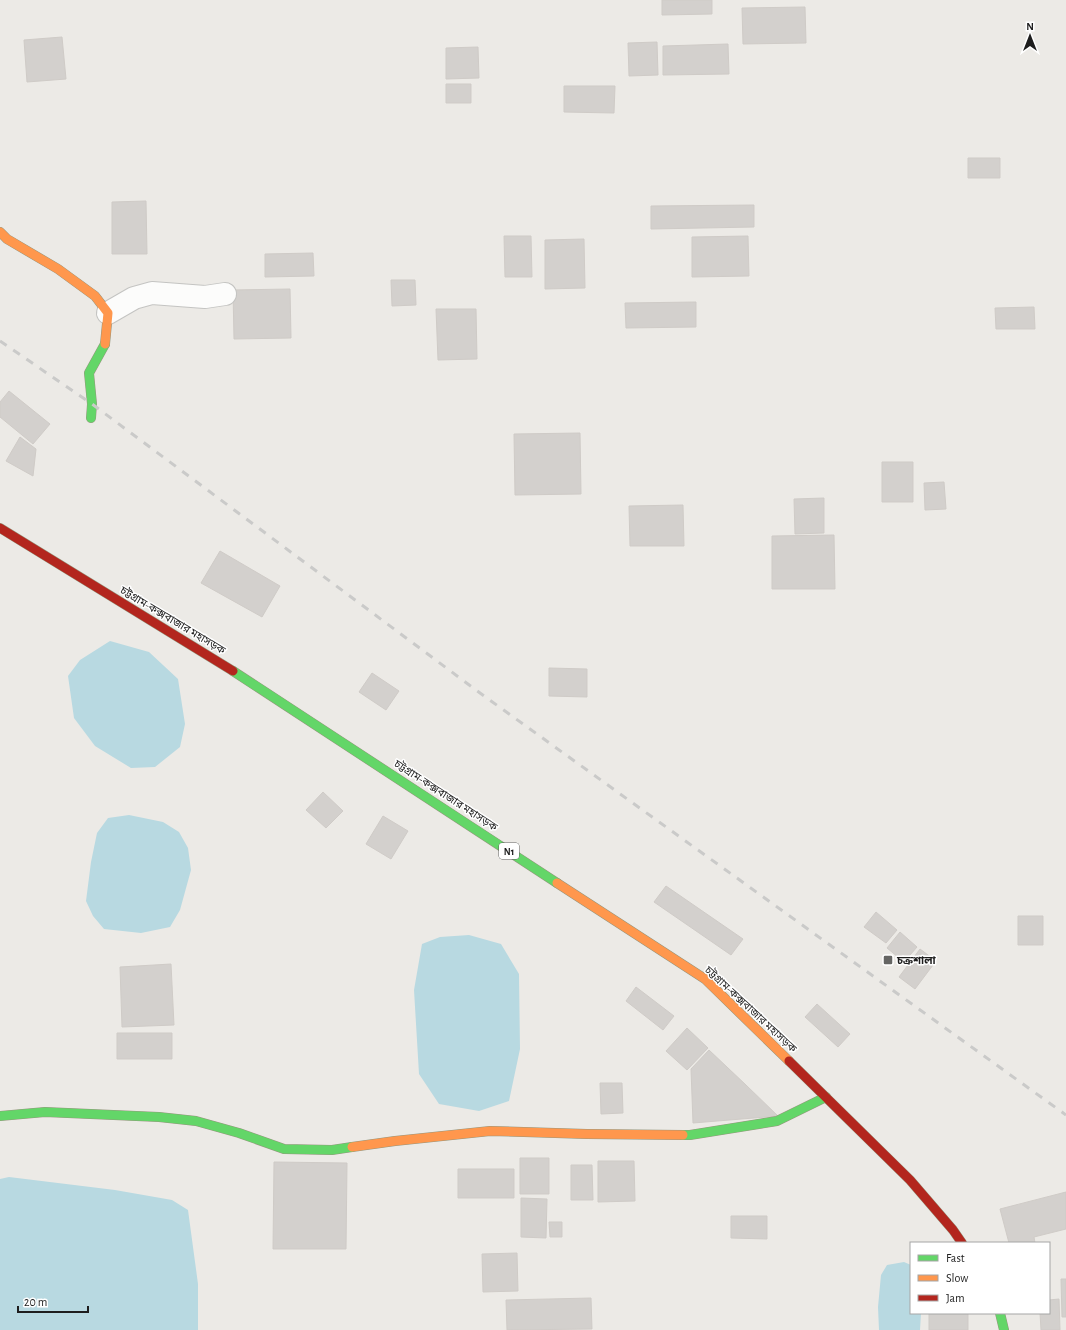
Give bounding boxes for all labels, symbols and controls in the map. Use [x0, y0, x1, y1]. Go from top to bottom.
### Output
north arrow [1010, 16, 1050, 56]
text: N [1026, 21, 1034, 32]
street label: চট্টগ্রাম-কক্সবাজার মহাসড়ক [117, 583, 228, 656]
street label: চট্টগ্রাম-কক্সবাজার মহাসড়ক [391, 757, 500, 833]
road number: N1 [499, 843, 519, 859]
marker: চক্রশালা [882, 954, 894, 966]
place label: চক্রশালা [896, 955, 936, 966]
street label: চট্টগ্রাম-কক্সবাজার মহাসড়ক [702, 963, 799, 1055]
legend [910, 1242, 1050, 1314]
text: Fast [946, 1252, 965, 1264]
text: Slow [946, 1272, 968, 1284]
scale bar [18, 1288, 88, 1314]
text: Jam [946, 1292, 965, 1304]
text: 20 m [24, 1296, 47, 1308]

